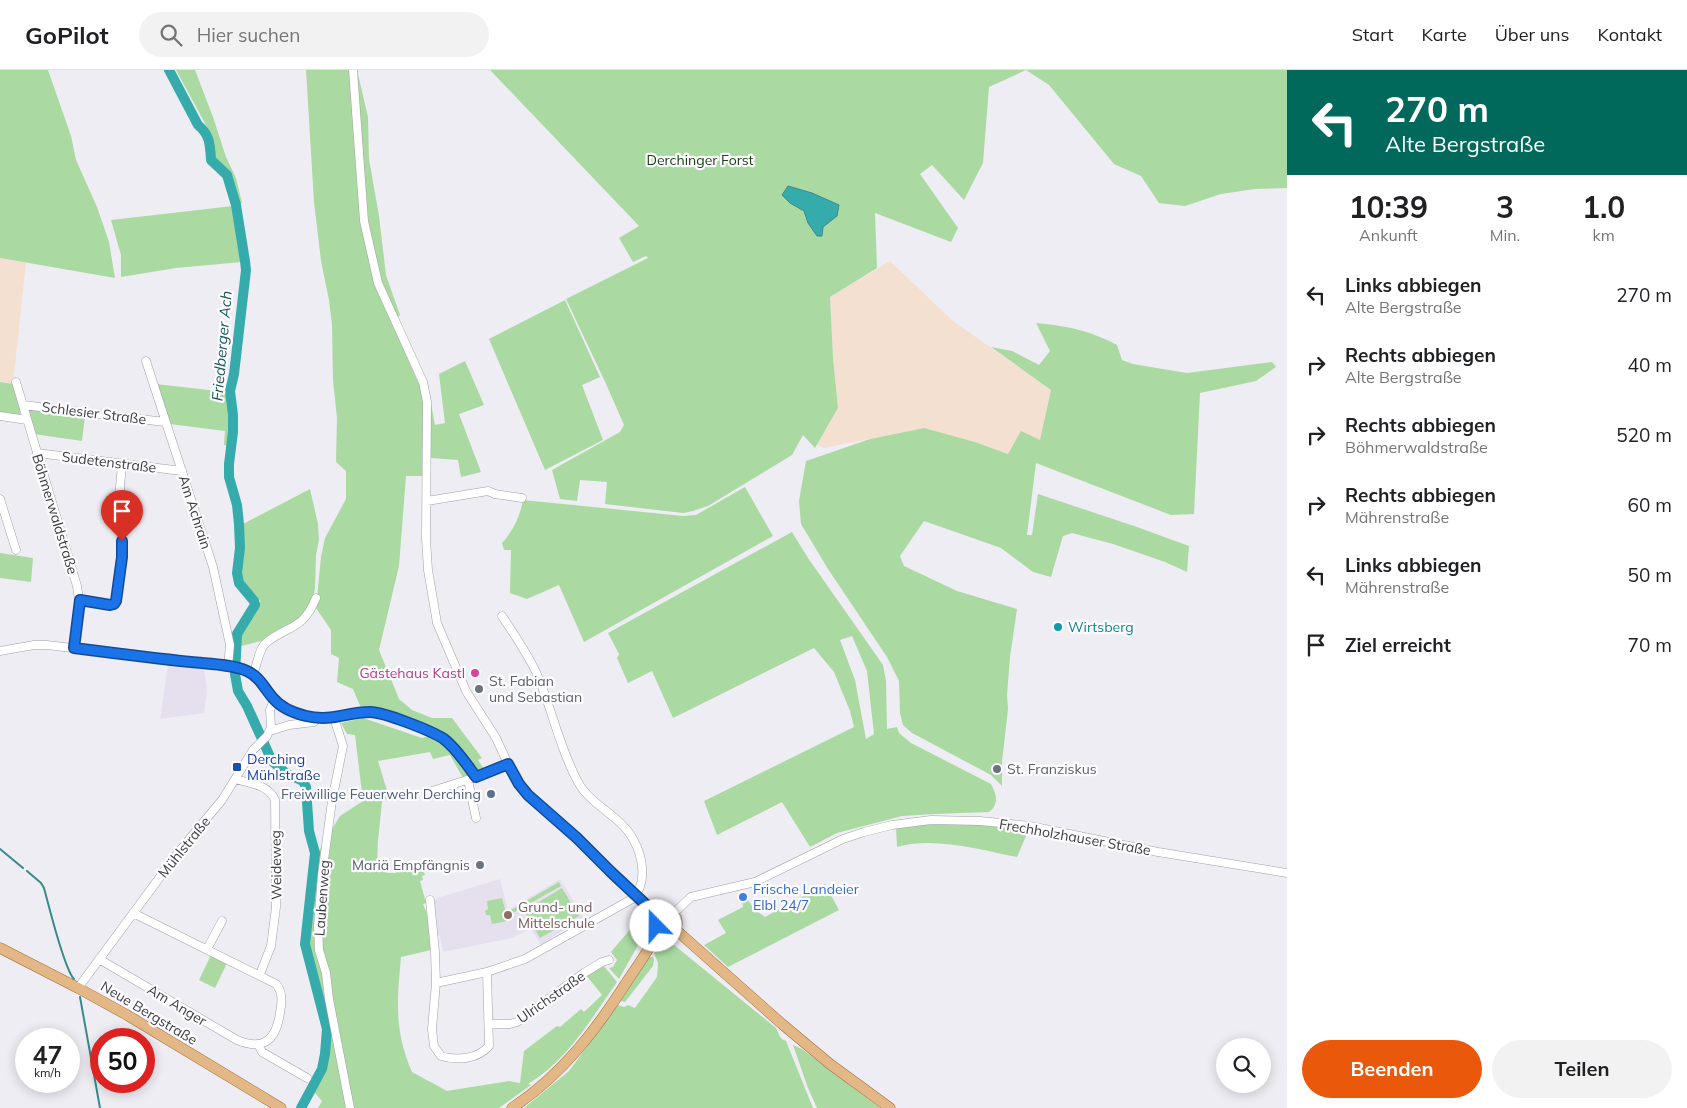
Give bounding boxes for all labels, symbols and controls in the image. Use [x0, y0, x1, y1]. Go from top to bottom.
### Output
search box [139, 12, 489, 57]
text: GoPilot [25, 20, 109, 50]
icon: search [157, 21, 185, 49]
text: Hier suchen [197, 23, 300, 47]
text: Start [1352, 23, 1393, 46]
text: Karte [1421, 23, 1467, 46]
text: Über uns [1495, 23, 1570, 46]
text: Kontakt [1598, 23, 1662, 46]
text: 270 m [1385, 87, 1489, 131]
icon: left [1302, 90, 1367, 155]
text: Alte Bergstraße [1385, 130, 1545, 158]
park label: Derchinger Forst [647, 151, 754, 169]
text: 10:39 [1349, 188, 1428, 226]
text: 3 [1496, 188, 1514, 226]
text: 1.0 [1582, 188, 1625, 226]
text: Ankunft [1359, 225, 1418, 245]
text: Min. [1490, 225, 1520, 245]
text: km [1592, 225, 1615, 245]
text: Links abbiegen [1345, 273, 1482, 297]
icon: left [1302, 281, 1330, 309]
text: 270 m [1616, 283, 1672, 307]
water label: Friedberger Ach [207, 290, 236, 402]
text: Alte Bergstraße [1345, 297, 1462, 317]
text: Rechts abbiegen [1345, 343, 1496, 367]
icon: right [1302, 351, 1330, 379]
text: 40 m [1628, 353, 1672, 377]
text: Alte Bergstraße [1345, 367, 1462, 387]
street label: Schlesier Straße [41, 398, 147, 428]
text: Rechts abbiegen [1345, 413, 1496, 437]
icon: right [1302, 421, 1330, 449]
text: 520 m [1616, 423, 1672, 447]
text: Böhmerwaldstraße [1345, 437, 1488, 457]
street label: Sudetenstraße [61, 447, 157, 477]
street label: Böhmerwaldstraße [28, 452, 82, 576]
street label: Am Achrain [175, 473, 215, 551]
text: Rechts abbiegen [1345, 483, 1496, 507]
pin [101, 490, 143, 541]
icon: right [1302, 491, 1330, 519]
text: 60 m [1628, 493, 1672, 517]
icon: arrive [108, 497, 136, 525]
text: Mährenstraße [1345, 507, 1449, 527]
text: Links abbiegen [1345, 553, 1482, 577]
icon: left [1302, 561, 1330, 589]
text: 50 m [1628, 563, 1672, 587]
text: Mährenstraße [1345, 577, 1449, 597]
place label: Wirtsberg [1068, 618, 1134, 636]
marker: Wirtsberg [1052, 621, 1064, 633]
icon: arrive [1302, 631, 1330, 659]
text: Ziel erreicht [1345, 633, 1451, 657]
text: 70 m [1628, 633, 1672, 657]
place label: Gästehaus Kastl [359, 664, 465, 682]
marker: Gästehaus Kastl [469, 667, 481, 679]
place label: St. Fabian und Sebastian [489, 672, 582, 706]
marker: St. Fabian und Sebastian [473, 683, 485, 695]
place label: Derching Mühlstraße [247, 750, 320, 784]
place label: St. Franziskus [1007, 760, 1097, 778]
marker: Derching Mühlstraße [231, 761, 243, 773]
marker: St. Franziskus [991, 763, 1003, 775]
place label: Freiwillige Feuerwehr Derching [281, 785, 481, 803]
marker: Freiwillige Feuerwehr Derching [485, 788, 497, 800]
street label: Mühlstraße [154, 813, 214, 881]
street label: Frechholzhauser Straße [998, 815, 1152, 859]
street label: Weideweg [266, 830, 286, 900]
place label: Mariä Empfängnis [352, 856, 470, 874]
street label: Laubenweg [310, 859, 334, 937]
marker: Mariä Empfängnis [474, 859, 486, 871]
place label: Frische Landeier Elbl 24/7 [753, 880, 860, 914]
marker: Frische Landeier Elbl 24/7 [737, 891, 749, 903]
place label: Grund- und Mittelschule [518, 898, 595, 932]
position arrow [629, 899, 681, 951]
marker: Grund- und Mittelschule [502, 909, 514, 921]
street label: Ulrichstraße [514, 967, 588, 1027]
street label: Neue Bergstraße [97, 977, 201, 1049]
street label: Am Anger [144, 980, 211, 1030]
speed limit sign: 50 [90, 1028, 155, 1093]
map controls [1216, 1038, 1271, 1093]
button: search [1216, 1038, 1271, 1093]
text: 47 [32, 1039, 63, 1070]
button: Beenden [1302, 1040, 1482, 1098]
button: Teilen [1492, 1040, 1672, 1098]
text: km/h [34, 1065, 61, 1080]

